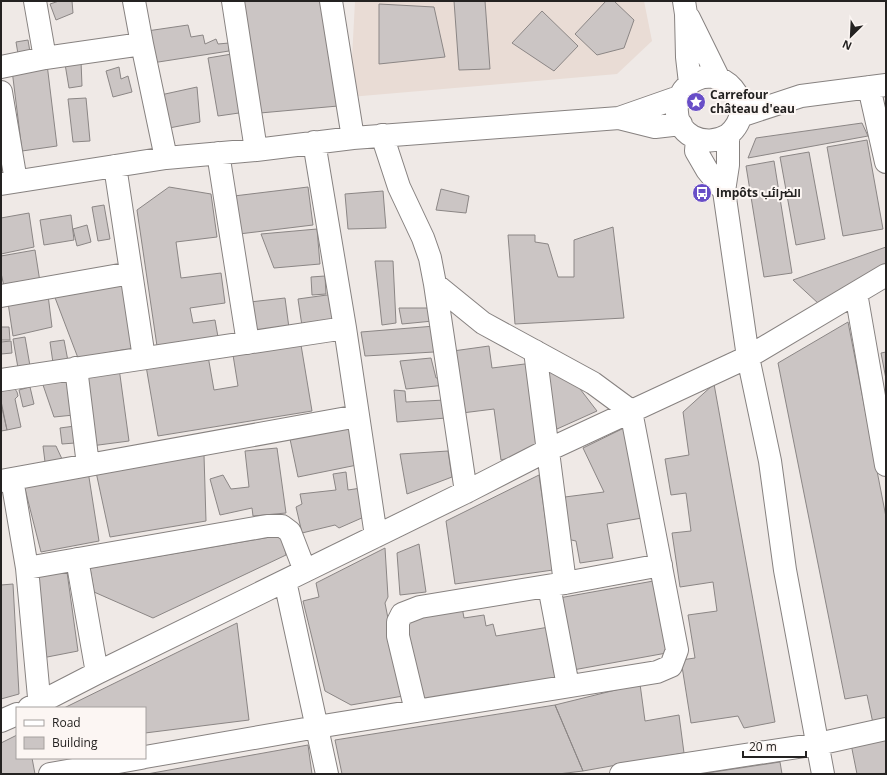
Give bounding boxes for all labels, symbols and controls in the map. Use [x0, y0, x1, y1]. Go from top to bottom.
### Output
north arrow [831, 16, 871, 56]
text: N [840, 37, 854, 54]
place label: Carrefour château d'eau [710, 86, 795, 117]
place icon: Carrefour château d'eau [685, 91, 707, 113]
bus stop icon: Impôts الضرائب [691, 182, 713, 204]
place label: Impôts الضرائب [716, 184, 801, 201]
legend [16, 707, 146, 759]
text: Road [52, 714, 81, 731]
scale bar [743, 733, 806, 759]
text: Building [52, 734, 98, 751]
text: 20 m [749, 738, 777, 755]

